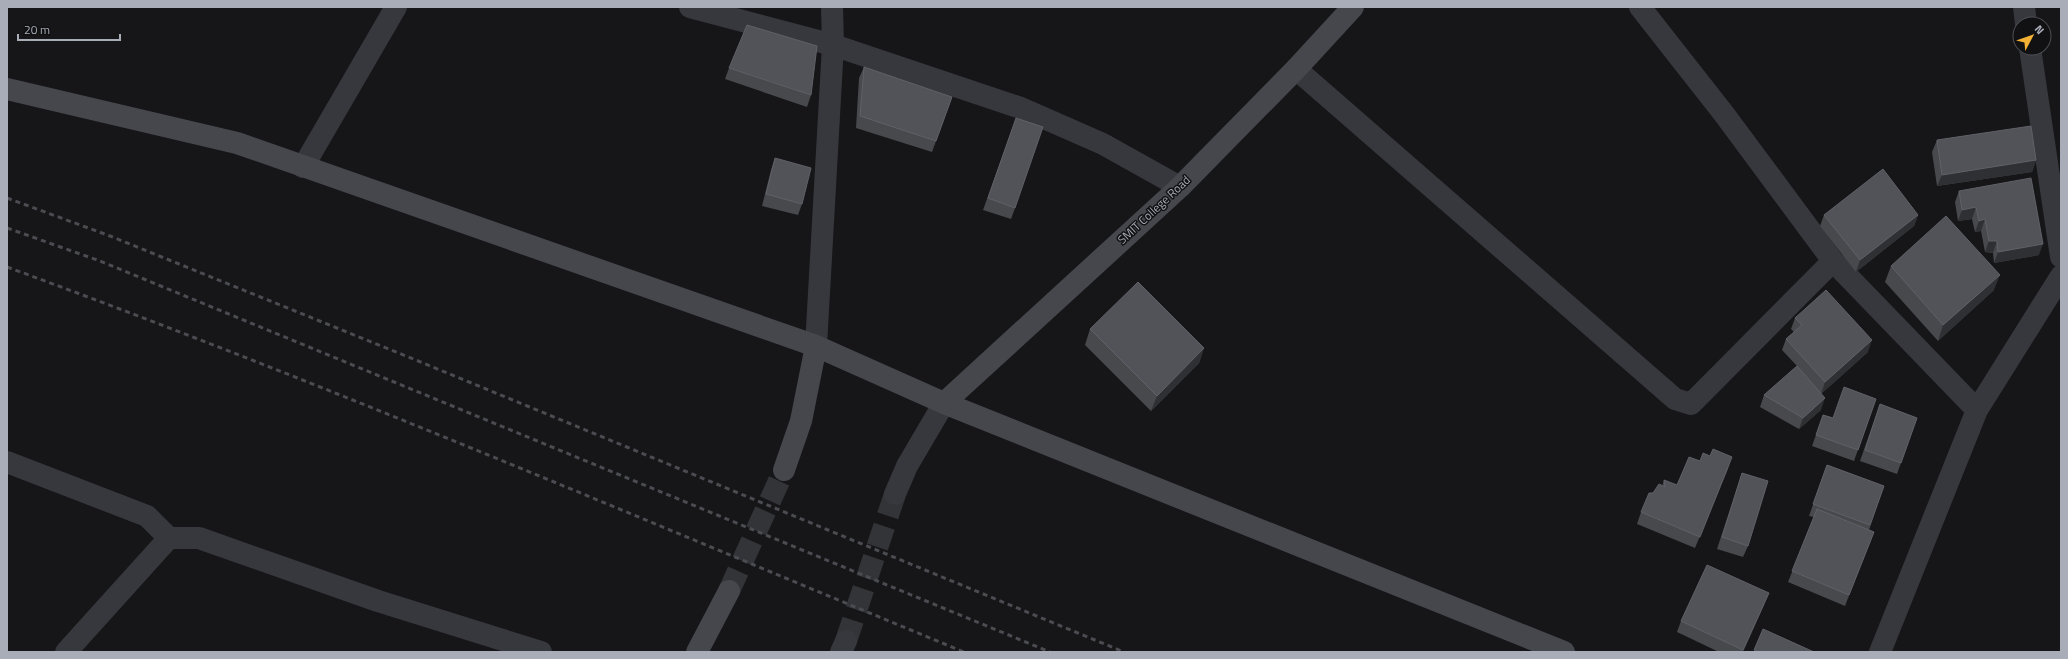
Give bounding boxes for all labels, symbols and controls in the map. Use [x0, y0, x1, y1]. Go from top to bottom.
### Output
scale bar [18, 16, 120, 42]
north arrow [2012, 16, 2052, 56]
text: 20 m [24, 20, 50, 39]
text: N [2031, 21, 2048, 38]
street label: SMIT College Road [1113, 171, 1194, 249]

